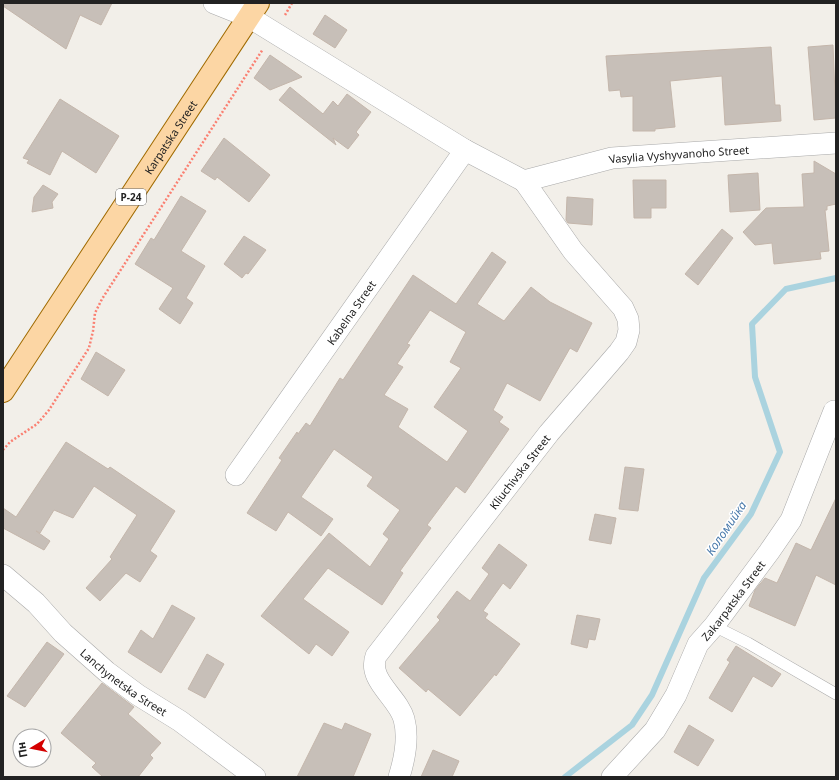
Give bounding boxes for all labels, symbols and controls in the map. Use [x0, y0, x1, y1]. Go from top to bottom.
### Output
street label: Karpatska Street [140, 97, 200, 177]
street label: Vasylia Vyshyvanoho Street [607, 141, 750, 166]
road number: Р-24 [116, 189, 146, 205]
street label: Kabelna Street [323, 277, 378, 347]
street label: Kliuchivska Street [485, 431, 553, 512]
water label: Коломийка [702, 497, 751, 558]
street label: Zakarpatska Street [697, 557, 768, 643]
street label: Lanchynetska Street [78, 645, 170, 719]
north arrow [12, 728, 52, 768]
text: Пн [13, 741, 30, 759]

